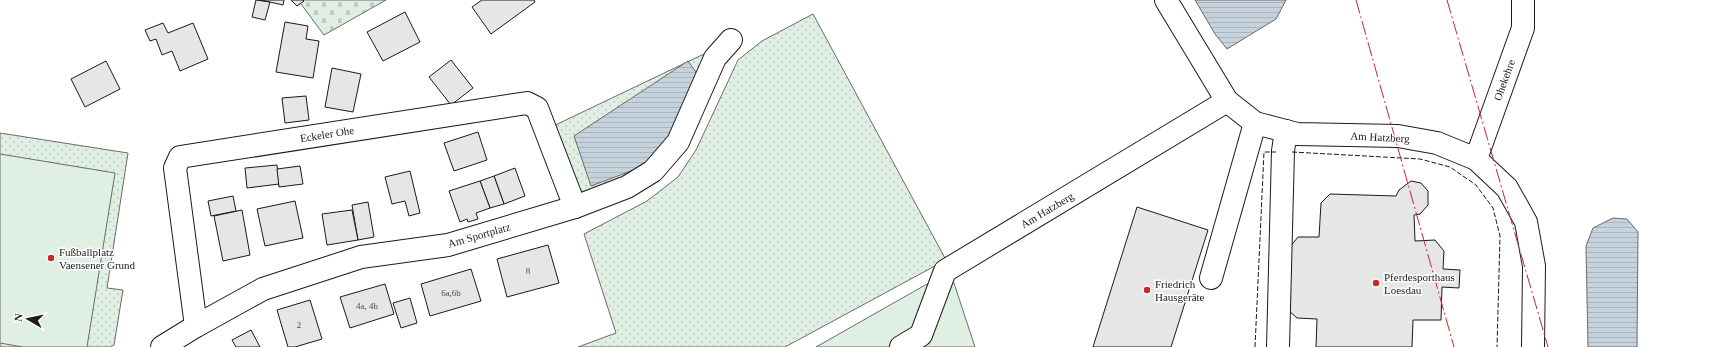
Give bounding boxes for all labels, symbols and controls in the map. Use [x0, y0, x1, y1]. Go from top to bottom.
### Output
street label: Ohekehre [1491, 58, 1517, 102]
street label: Eckeler Ohe [299, 124, 355, 144]
street label: Am Hatzberg [1350, 129, 1410, 145]
street label: Am Hatzberg [1018, 189, 1076, 230]
street label: Am Sportplatz [446, 220, 512, 250]
place label: Fußballplatz Vaensener Grund [59, 246, 136, 271]
marker: Fußballplatz Vaensener Grund [46, 253, 56, 263]
house number: 8 [526, 266, 531, 276]
place label: Pferdesporthaus Loesdau [1384, 271, 1455, 296]
place label: Friedrich Hausgeräte [1155, 278, 1205, 303]
marker: Pferdesporthaus Loesdau [1371, 278, 1381, 288]
marker: Friedrich Hausgeräte [1142, 285, 1152, 295]
house number: 6a,6b [441, 288, 461, 298]
north arrow [8, 299, 48, 339]
house number: 4a, 4b [356, 301, 378, 311]
text: N [12, 313, 25, 322]
house number: 2 [297, 320, 301, 330]

